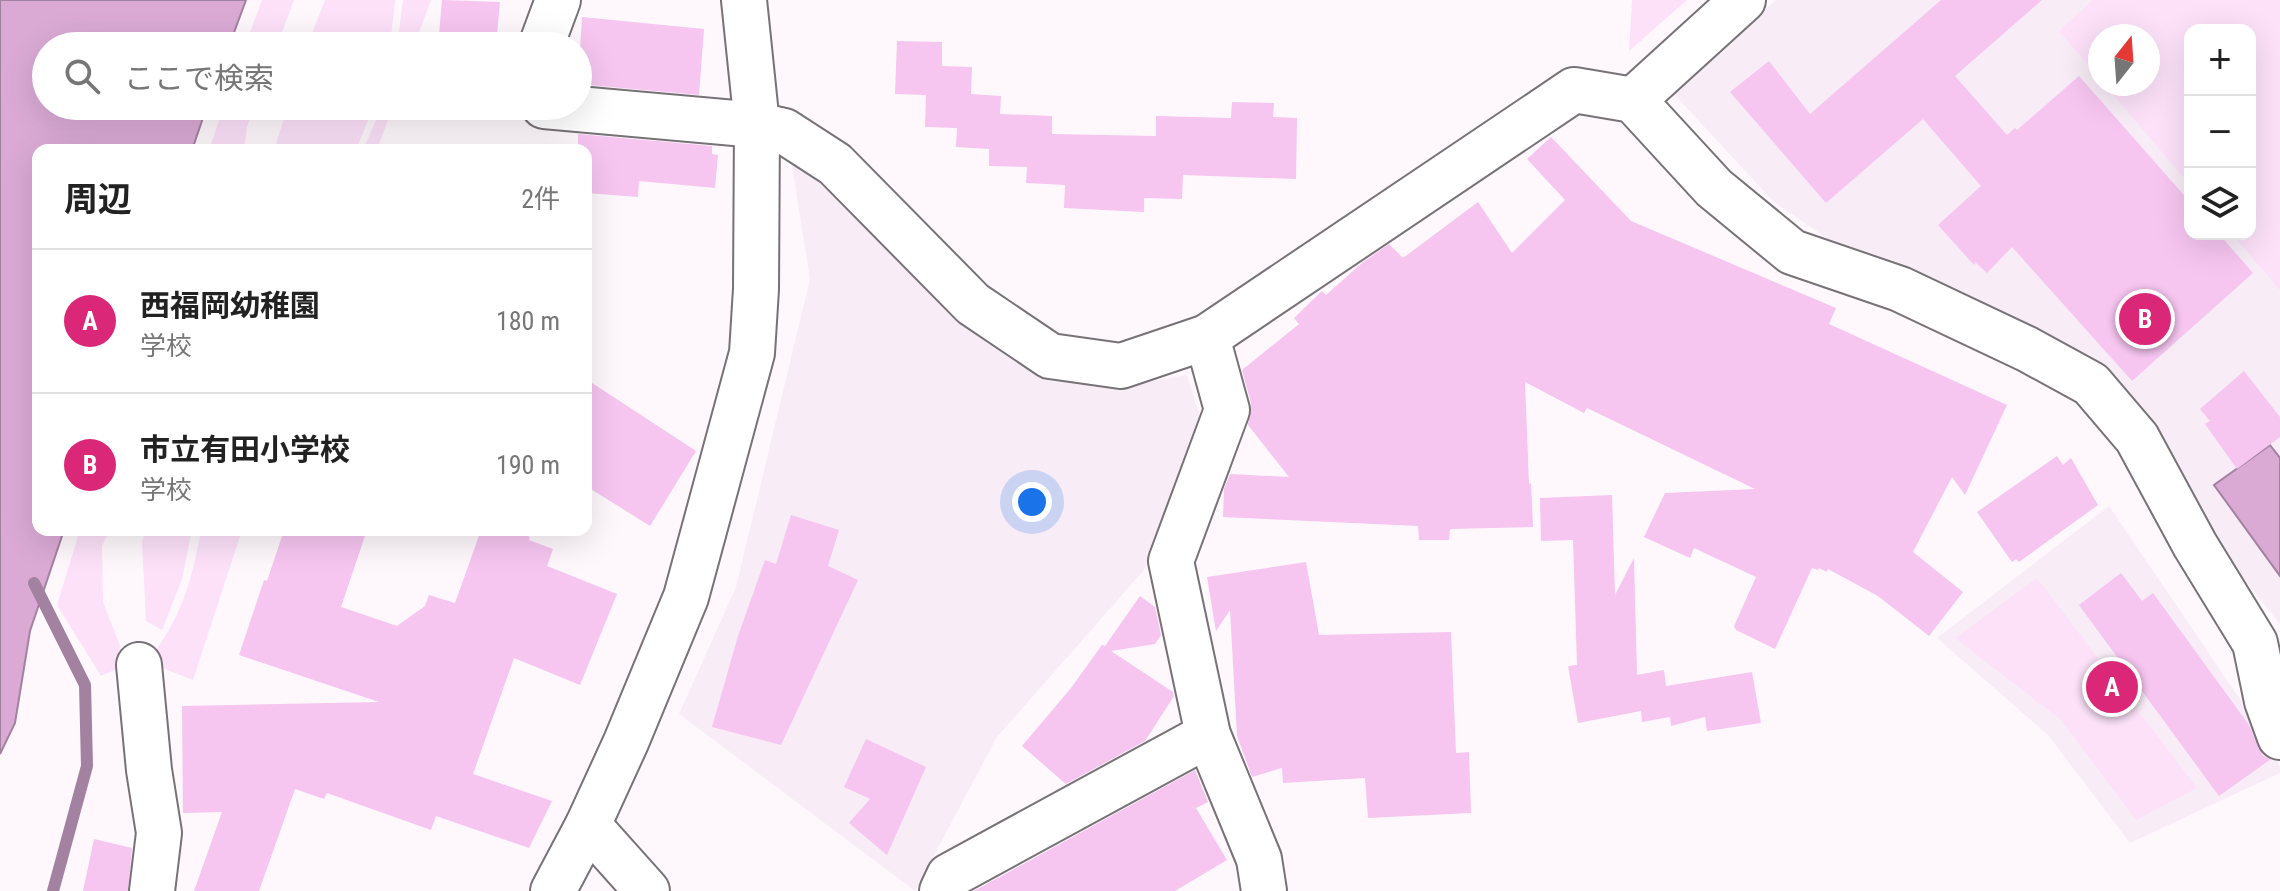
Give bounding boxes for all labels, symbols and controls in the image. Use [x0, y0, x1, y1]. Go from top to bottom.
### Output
north arrow [2088, 24, 2160, 96]
map controls [2184, 24, 2256, 240]
button: + [2184, 24, 2256, 96]
search box [32, 32, 592, 120]
icon: search [60, 54, 104, 98]
text: ここで検索 [124, 61, 274, 96]
button: − [2184, 96, 2256, 168]
button: layers [2184, 168, 2256, 240]
text: 周辺 [64, 179, 132, 219]
text: 2件 [521, 184, 560, 214]
text: 西福岡幼稚園 [140, 288, 320, 323]
pin: B [2119, 289, 2171, 349]
text: A [82, 306, 98, 336]
text: 180 m [496, 306, 560, 336]
text: 学校 [140, 331, 192, 361]
text: 市立有田小学校 [140, 432, 350, 467]
text: B [83, 450, 97, 480]
text: 190 m [496, 450, 560, 480]
text: 学校 [140, 475, 192, 505]
your location [1012, 482, 1052, 522]
pin: A [2086, 657, 2138, 717]

